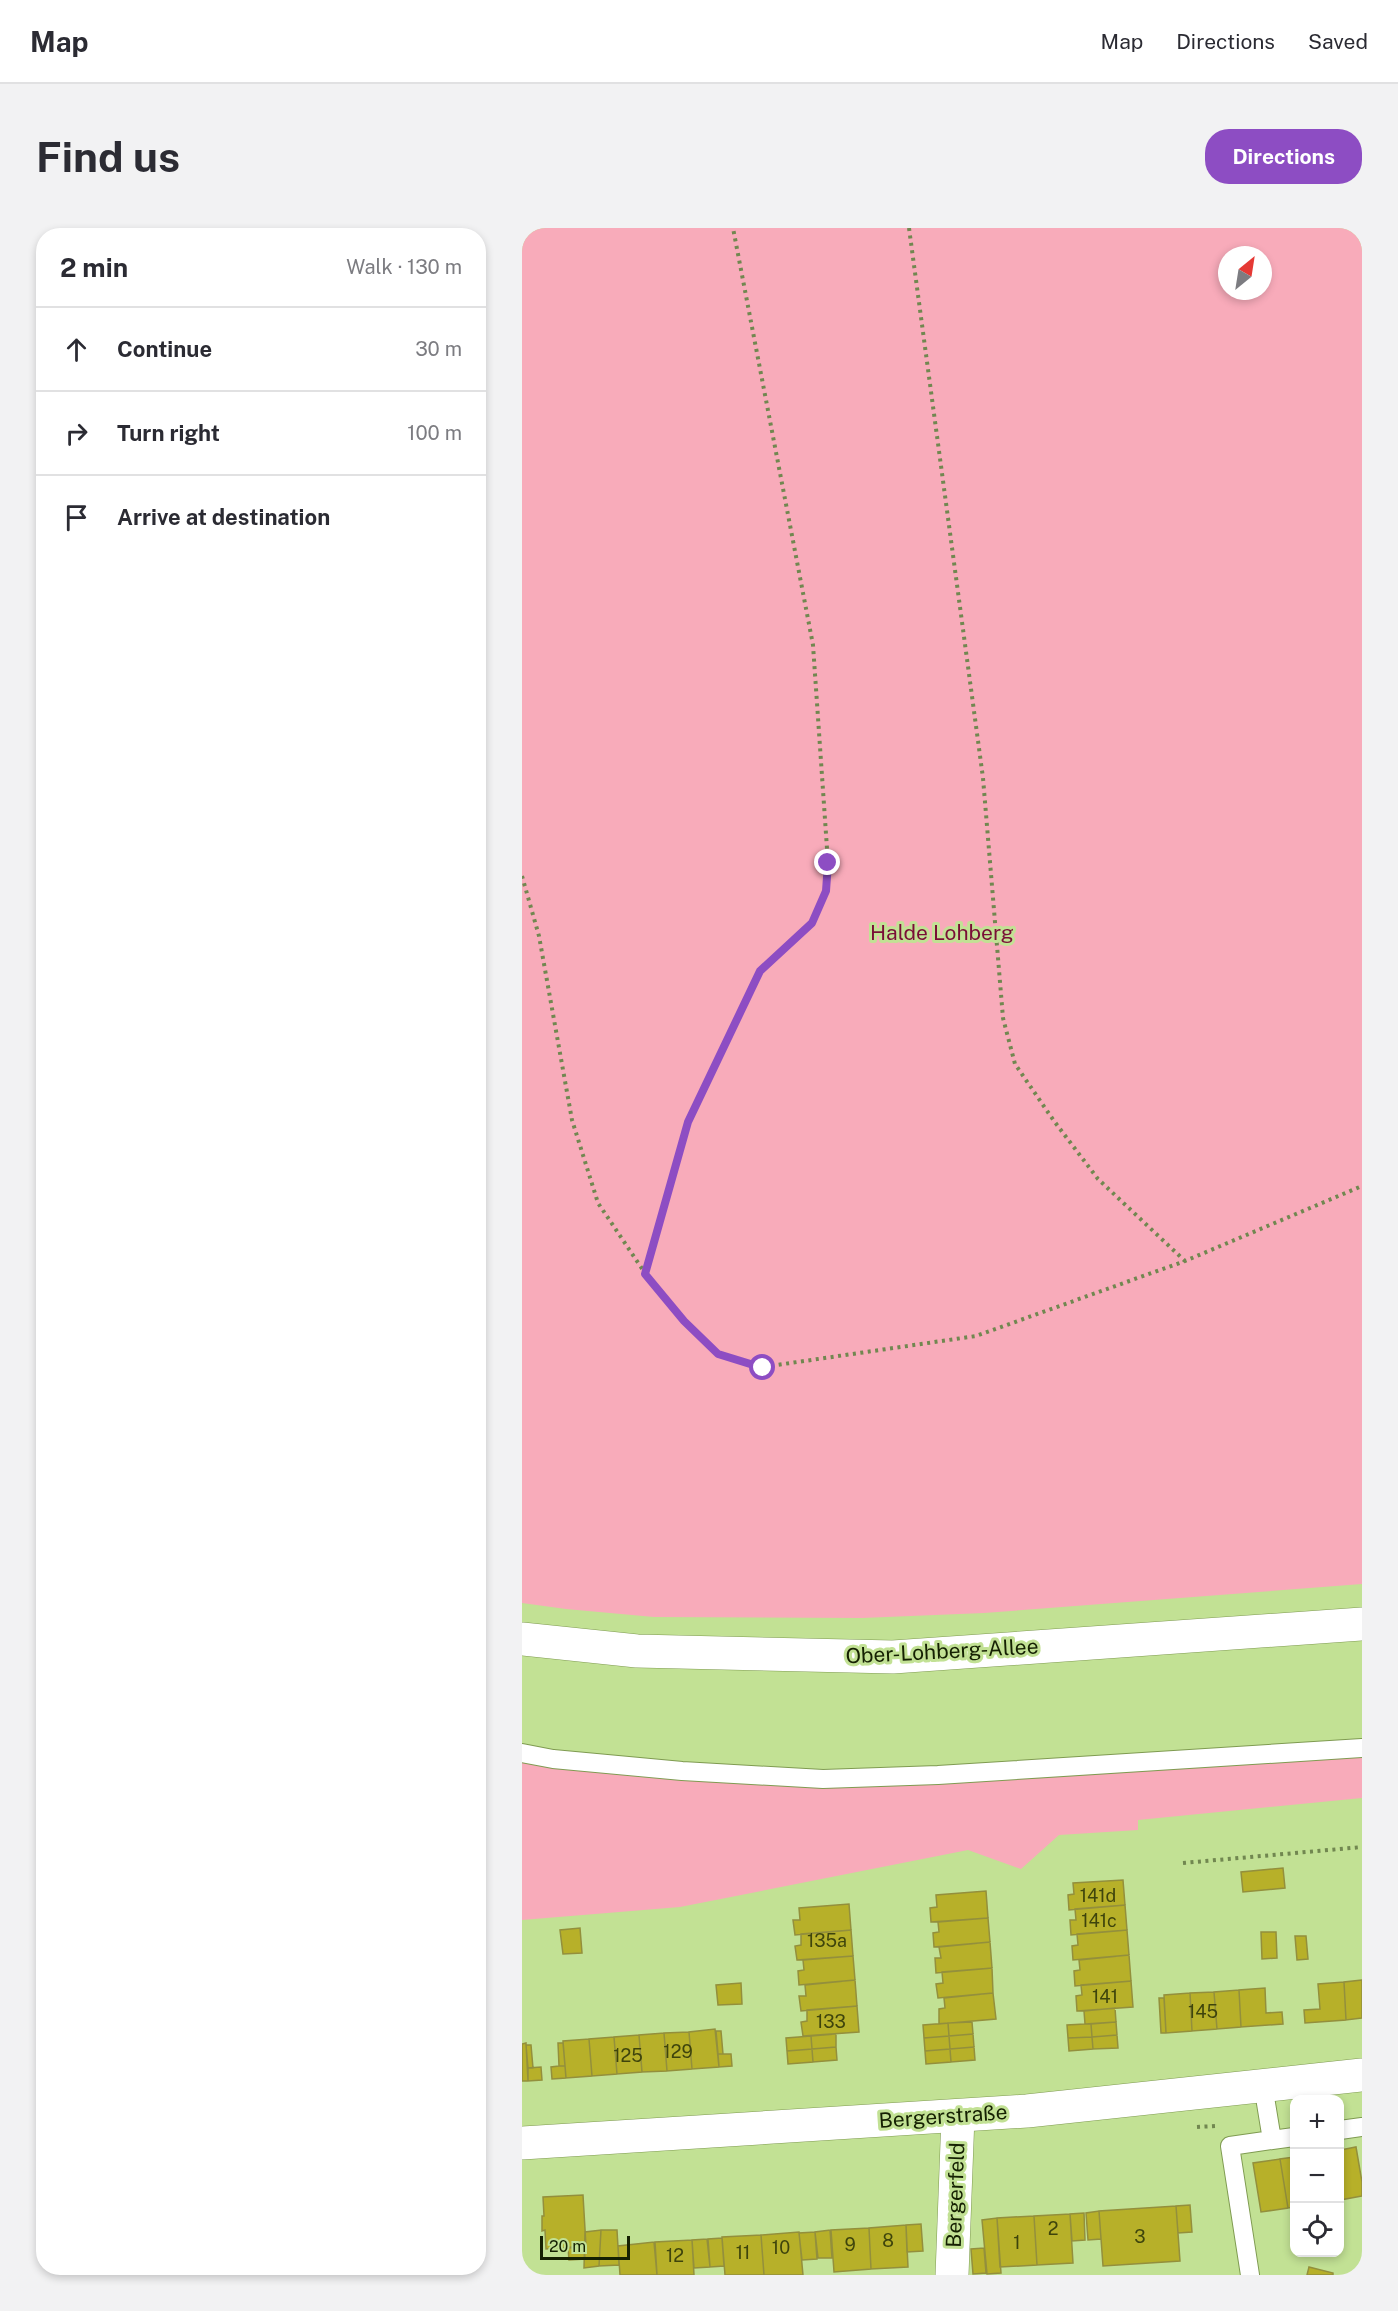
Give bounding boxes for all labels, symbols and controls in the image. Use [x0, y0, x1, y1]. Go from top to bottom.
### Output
text: Map [30, 25, 89, 58]
text: Map [1101, 29, 1143, 54]
text: Directions [1176, 29, 1275, 54]
text: Saved [1308, 29, 1368, 54]
button: Directions [1205, 129, 1362, 184]
text: Find us [36, 132, 180, 181]
north arrow [1218, 246, 1272, 300]
text: 2 min [60, 252, 128, 283]
text: Walk · 130 m [346, 255, 462, 279]
icon: ahead [60, 333, 93, 366]
text: Continue [117, 336, 212, 362]
text: 30 m [415, 337, 462, 361]
icon: right [60, 417, 93, 450]
text: Turn right [117, 420, 220, 446]
text: 100 m [407, 421, 462, 445]
icon: arrive [60, 501, 93, 534]
text: Arrive at destination [117, 504, 330, 530]
route end [814, 849, 840, 875]
park label: Halde Lohberg [870, 920, 1014, 945]
route start [749, 1354, 775, 1380]
street label: Ober-Lohberg-Allee [845, 1633, 1039, 1669]
house number: 141d [1080, 1885, 1116, 1906]
house number: 141c [1081, 1910, 1117, 1931]
house number: 135a [807, 1930, 847, 1951]
house number: 141 [1092, 1986, 1118, 2007]
house number: 145 [1188, 2001, 1218, 2022]
house number: 133 [816, 2011, 846, 2032]
house number: 129 [663, 2041, 693, 2062]
house number: 125 [613, 2045, 643, 2066]
map controls [1290, 2095, 1344, 2257]
button: + [1290, 2095, 1344, 2149]
street label: Bergerstraße [878, 2099, 1008, 2133]
street label: Bergerfeld [941, 2142, 969, 2248]
button: − [1290, 2149, 1344, 2203]
button: locate [1290, 2203, 1344, 2257]
house number: 2 [1048, 2218, 1058, 2239]
house number: 3 [1134, 2226, 1146, 2247]
house number: 8 [882, 2230, 894, 2251]
house number: 1 [1013, 2232, 1021, 2253]
scale bar [540, 2233, 630, 2260]
house number: 9 [844, 2234, 856, 2255]
text: 20 m [549, 2237, 586, 2256]
house number: 10 [772, 2237, 790, 2258]
house number: 11 [736, 2242, 750, 2263]
house number: 12 [666, 2245, 684, 2266]

